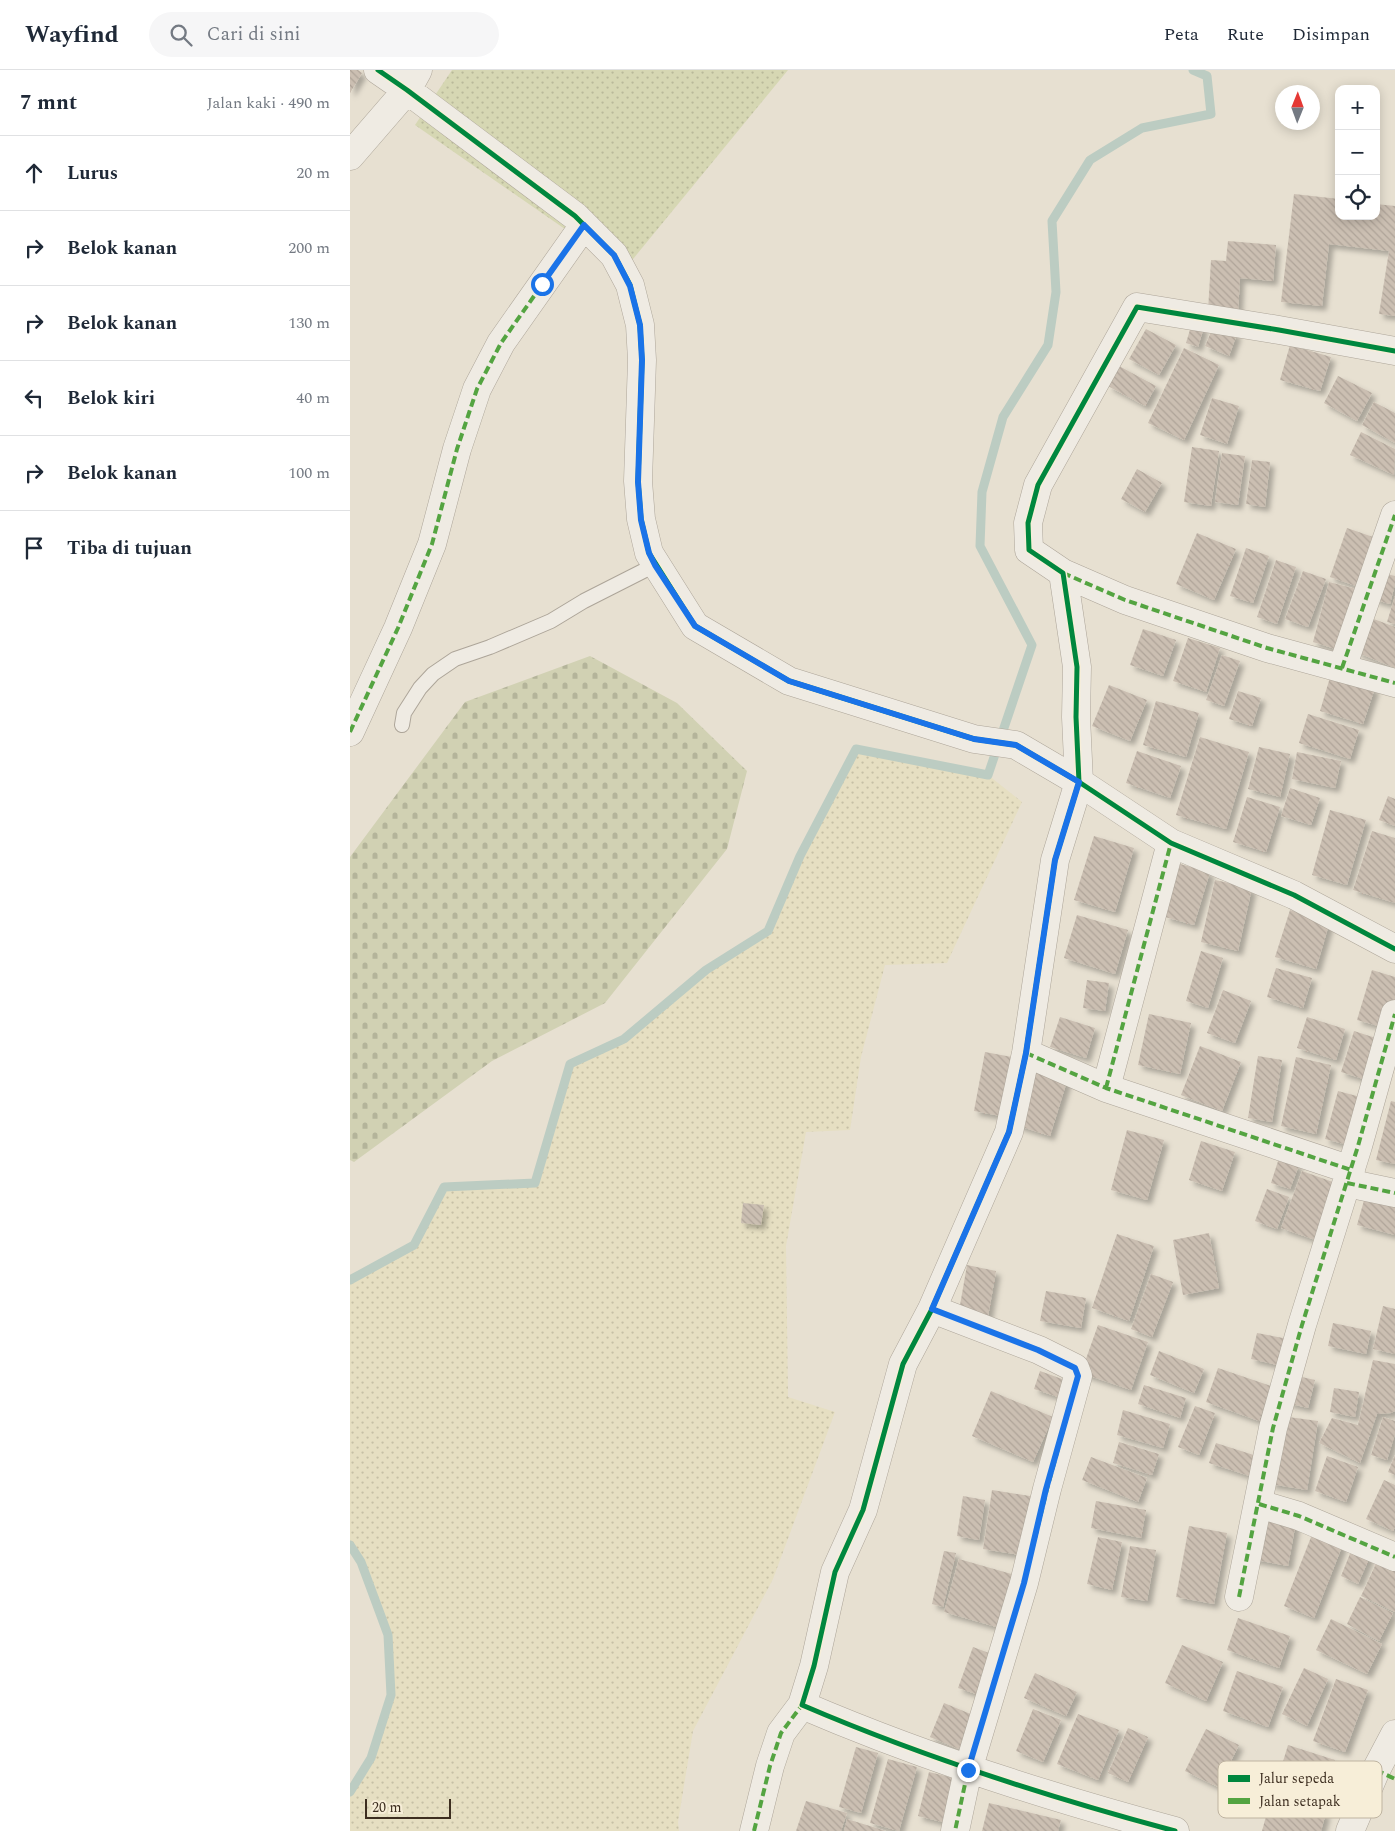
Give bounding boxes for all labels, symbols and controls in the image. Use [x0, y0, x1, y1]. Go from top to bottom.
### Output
search box [149, 12, 499, 57]
text: Wayfind [25, 17, 119, 53]
text: Cari di sini [207, 20, 301, 49]
icon: search [167, 21, 195, 49]
text: Peta [1164, 21, 1199, 48]
text: Rute [1227, 21, 1264, 48]
text: Disimpan [1292, 21, 1370, 48]
north arrow [1275, 85, 1320, 130]
map controls [1335, 85, 1380, 220]
button: + [1335, 85, 1380, 130]
text: 7 mnt [20, 87, 77, 119]
text: Jalan kaki · 490 m [207, 91, 330, 115]
button: − [1335, 130, 1380, 175]
icon: ahead [20, 159, 48, 187]
text: Lurus [67, 159, 118, 188]
text: 20 m [296, 161, 330, 185]
button: locate [1335, 175, 1380, 220]
icon: right [20, 234, 48, 262]
text: Belok kanan [67, 234, 177, 263]
text: 200 m [288, 236, 330, 260]
route start [531, 273, 554, 296]
icon: right [20, 309, 48, 337]
text: Belok kanan [67, 309, 177, 338]
text: 130 m [288, 311, 330, 335]
icon: left [20, 384, 48, 412]
text: Belok kiri [67, 384, 155, 413]
text: 40 m [296, 386, 330, 410]
icon: right [20, 459, 48, 487]
text: Belok kanan [67, 459, 177, 488]
text: 100 m [288, 461, 330, 485]
icon: arrive [20, 534, 48, 562]
text: Tiba di tujuan [67, 534, 192, 563]
route end [957, 1759, 980, 1782]
legend [1218, 1761, 1382, 1818]
text: Jalur sepeda [1259, 1768, 1334, 1789]
text: Jalan setapak [1259, 1791, 1341, 1812]
scale bar [365, 1796, 451, 1819]
text: 20 m [372, 1797, 402, 1818]

